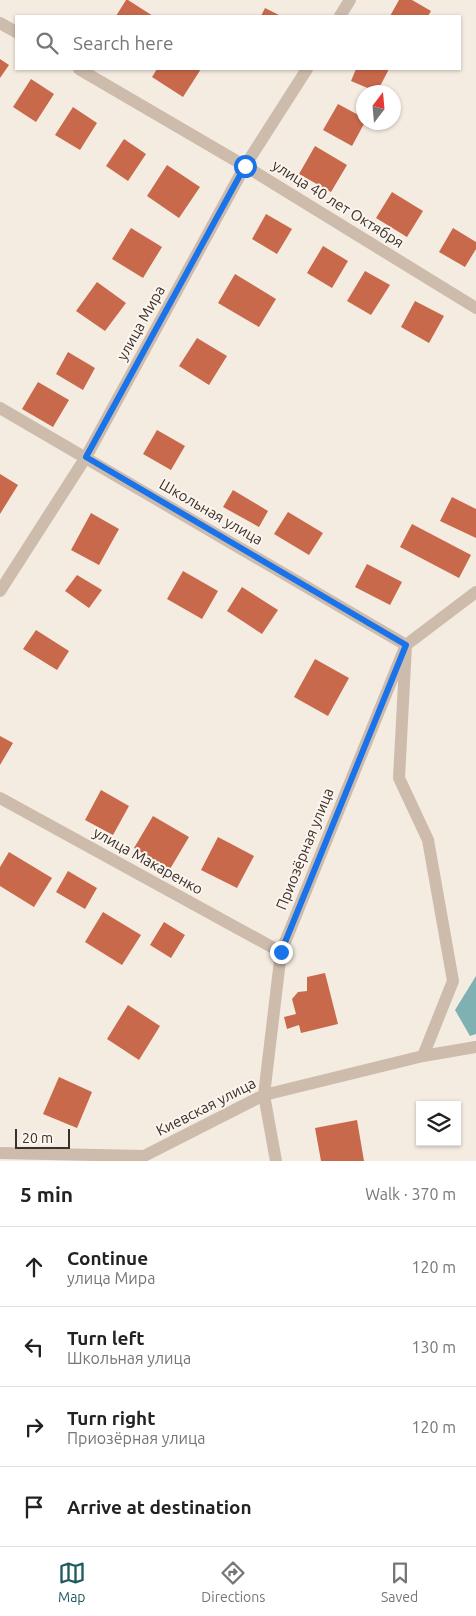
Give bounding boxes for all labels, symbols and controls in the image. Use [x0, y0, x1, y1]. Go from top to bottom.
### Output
search box [15, 15, 461, 70]
icon: search [33, 29, 61, 57]
text: Search here [73, 32, 173, 54]
north arrow [356, 85, 401, 130]
route start [234, 155, 257, 178]
street label: улица 40 лет Октября [269, 156, 407, 251]
street label: улица Мира [113, 282, 168, 363]
street label: Школьная улица [157, 475, 266, 548]
street label: Приозёрная улица [272, 785, 337, 912]
street label: улица Макаренко [90, 823, 206, 898]
route end [270, 941, 293, 964]
street label: Киевская улица [153, 1074, 258, 1139]
map controls [416, 1101, 461, 1146]
button: layers [416, 1101, 461, 1146]
scale bar [15, 1126, 70, 1149]
text: 20 m [22, 1130, 53, 1146]
text: 5 min [20, 1182, 73, 1206]
text: Walk · 370 m [365, 1185, 456, 1203]
text: Continue [67, 1247, 148, 1269]
icon: ahead [20, 1253, 48, 1281]
text: 120 m [411, 1258, 456, 1276]
text: улица Мира [67, 1269, 155, 1287]
text: Turn left [67, 1327, 145, 1349]
icon: left [20, 1333, 48, 1361]
text: 130 m [411, 1338, 456, 1356]
text: Школьная улица [67, 1349, 191, 1367]
text: Turn right [67, 1407, 155, 1429]
icon: right [20, 1413, 48, 1441]
text: 120 m [411, 1418, 456, 1436]
text: Приозёрная улица [67, 1429, 206, 1447]
icon: arrive [20, 1493, 48, 1521]
text: Arrive at destination [67, 1496, 252, 1518]
tab: Map [58, 1559, 86, 1605]
tab: Directions [201, 1559, 265, 1605]
tab: Saved [381, 1559, 418, 1605]

